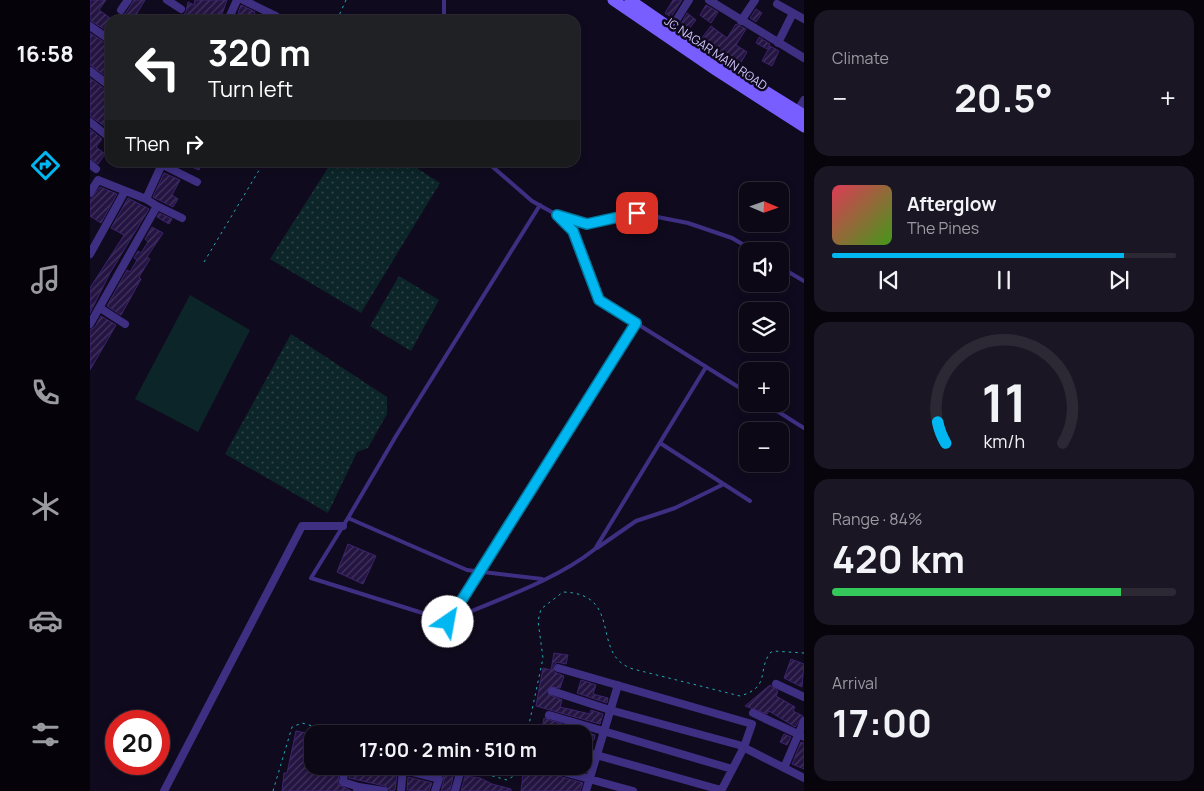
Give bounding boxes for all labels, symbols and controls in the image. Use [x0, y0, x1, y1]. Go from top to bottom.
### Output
street label: JC NAGAR MAIN ROAD [661, 12, 771, 94]
text: 320 m [208, 29, 311, 77]
icon: left [125, 35, 190, 100]
text: 16:58 [16, 39, 74, 69]
text: Climate [832, 47, 889, 69]
text: 20.5° [954, 71, 1053, 123]
text: Turn left [208, 74, 293, 104]
text: − [832, 79, 847, 117]
text: + [1160, 79, 1176, 117]
icon: right [180, 130, 208, 158]
text: Then [125, 131, 170, 157]
icon: directions [28, 148, 63, 183]
north arrow [739, 182, 789, 232]
map controls [739, 182, 789, 472]
text: Afterglow [907, 191, 996, 217]
pin [616, 192, 658, 234]
icon: arrive [623, 199, 651, 227]
text: The Pines [907, 217, 979, 239]
button: sound [739, 242, 789, 292]
icon: music [28, 262, 63, 297]
icon: previous [875, 266, 903, 294]
icon: pause [990, 266, 1018, 294]
icon: next [1105, 266, 1133, 294]
button: layers [739, 302, 789, 352]
button: + [739, 362, 789, 412]
text: 11 [981, 367, 1027, 438]
icon: phone [28, 375, 63, 410]
button: − [739, 422, 789, 472]
text: km/h [983, 429, 1025, 453]
icon: climate [28, 489, 63, 524]
text: Range · 84% [832, 508, 922, 530]
text: 420 km [832, 532, 965, 584]
position arrow [421, 595, 473, 647]
icon: car [28, 603, 63, 638]
text: Arrival [832, 672, 878, 694]
text: 17:00 [832, 696, 932, 748]
speed limit sign: 20 [105, 710, 170, 775]
icon: filters [28, 717, 63, 752]
text: 17:00 · 2 min · 510 m [359, 737, 537, 763]

